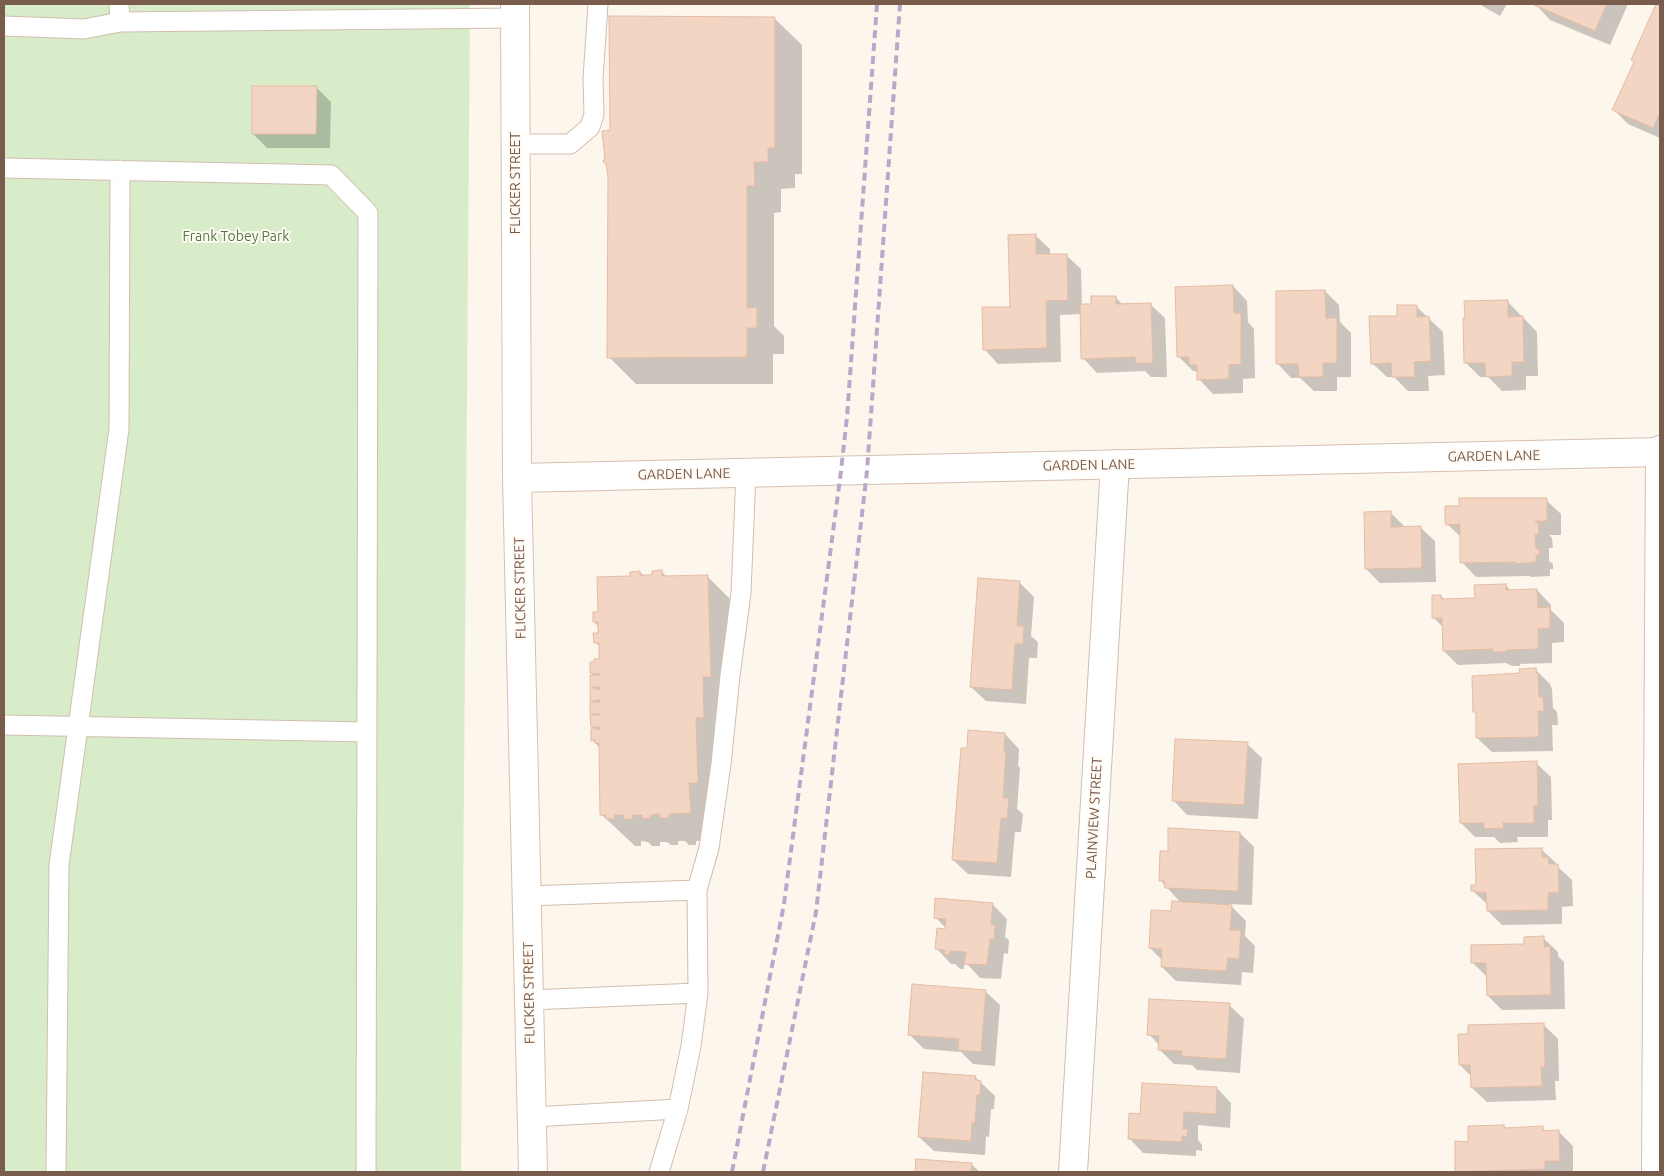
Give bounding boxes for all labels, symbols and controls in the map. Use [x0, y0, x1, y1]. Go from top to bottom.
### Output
street label: FLICKER STREET [507, 132, 523, 234]
park label: Frank Tobey Park [183, 228, 289, 244]
street label: GARDEN LANE [1448, 447, 1540, 465]
street label: GARDEN LANE [1043, 456, 1135, 474]
street label: GARDEN LANE [638, 465, 730, 483]
street label: FLICKER STREET [511, 537, 529, 639]
street label: PLAINVIEW STREET [1082, 756, 1106, 880]
street label: FLICKER STREET [520, 942, 538, 1044]

